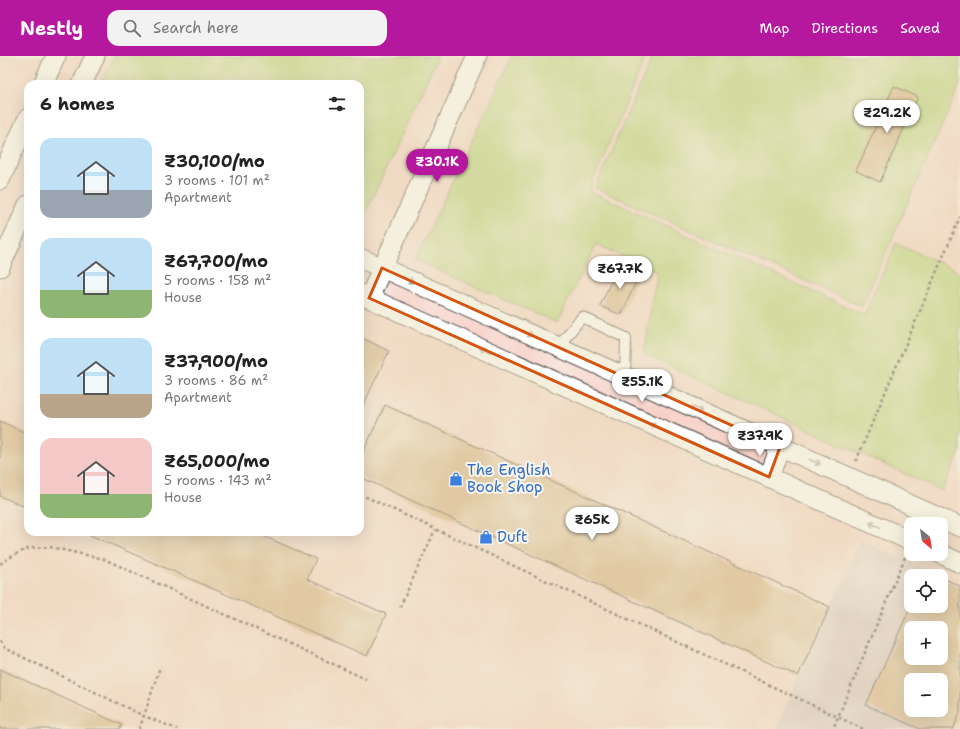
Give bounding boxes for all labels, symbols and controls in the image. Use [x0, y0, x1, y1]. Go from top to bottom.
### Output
search box [107, 10, 387, 46]
text: Nestly [20, 16, 83, 41]
icon: search [121, 17, 143, 39]
text: Search here [153, 18, 239, 38]
text: Map [760, 19, 790, 37]
text: Directions [812, 19, 878, 37]
text: Saved [900, 19, 940, 37]
text: 6 homes [40, 93, 115, 115]
icon: filters [326, 93, 348, 115]
pin: ₹29.2K [854, 100, 920, 134]
text: ₹29.2K [863, 104, 911, 121]
pin: ₹30.1K [404, 149, 470, 183]
text: ₹30,100/mo [164, 150, 265, 172]
text: ₹30.1K [415, 153, 459, 170]
icon: home [72, 154, 120, 202]
text: 3 rooms · 101 m² [164, 172, 270, 189]
text: Apartment [164, 189, 232, 206]
text: ₹67,700/mo [164, 250, 268, 272]
icon: home [72, 254, 120, 302]
pin: ₹67.7K [587, 256, 653, 290]
text: ₹67.7K [597, 260, 643, 277]
text: 5 rooms · 158 m² [164, 272, 271, 289]
one-way arrow [402, 276, 414, 284]
text: House [164, 289, 202, 306]
one-way arrow [521, 330, 533, 337]
one-way arrow [479, 346, 491, 353]
text: ₹37,900/mo [164, 350, 268, 372]
icon: home [72, 354, 120, 402]
pin: ₹55.1K [609, 369, 675, 403]
text: 3 rooms · 86 m² [164, 372, 268, 389]
text: ₹55.1K [621, 373, 663, 390]
text: Apartment [164, 389, 232, 406]
one-way arrow [690, 406, 702, 413]
one-way arrow [649, 422, 661, 429]
pin: ₹37.9K [727, 423, 793, 457]
text: ₹37.9K [737, 427, 783, 444]
text: ₹65,000/mo [164, 450, 270, 472]
icon: home [72, 454, 120, 502]
one-way arrow [809, 459, 821, 466]
place label: The English Book Shop [467, 460, 551, 497]
shop icon: The English Book Shop [448, 471, 464, 487]
text: 5 rooms · 143 m² [164, 472, 272, 489]
text: House [164, 489, 202, 506]
pin: ₹65K [568, 507, 616, 541]
text: ₹65K [574, 511, 610, 528]
north arrow [904, 517, 948, 561]
map controls [904, 517, 948, 717]
one-way arrow [870, 521, 882, 528]
place label: Duft [497, 527, 528, 547]
shop icon: Duft [478, 529, 494, 545]
button: locate [904, 569, 948, 613]
button: + [904, 621, 948, 665]
button: − [904, 673, 948, 717]

